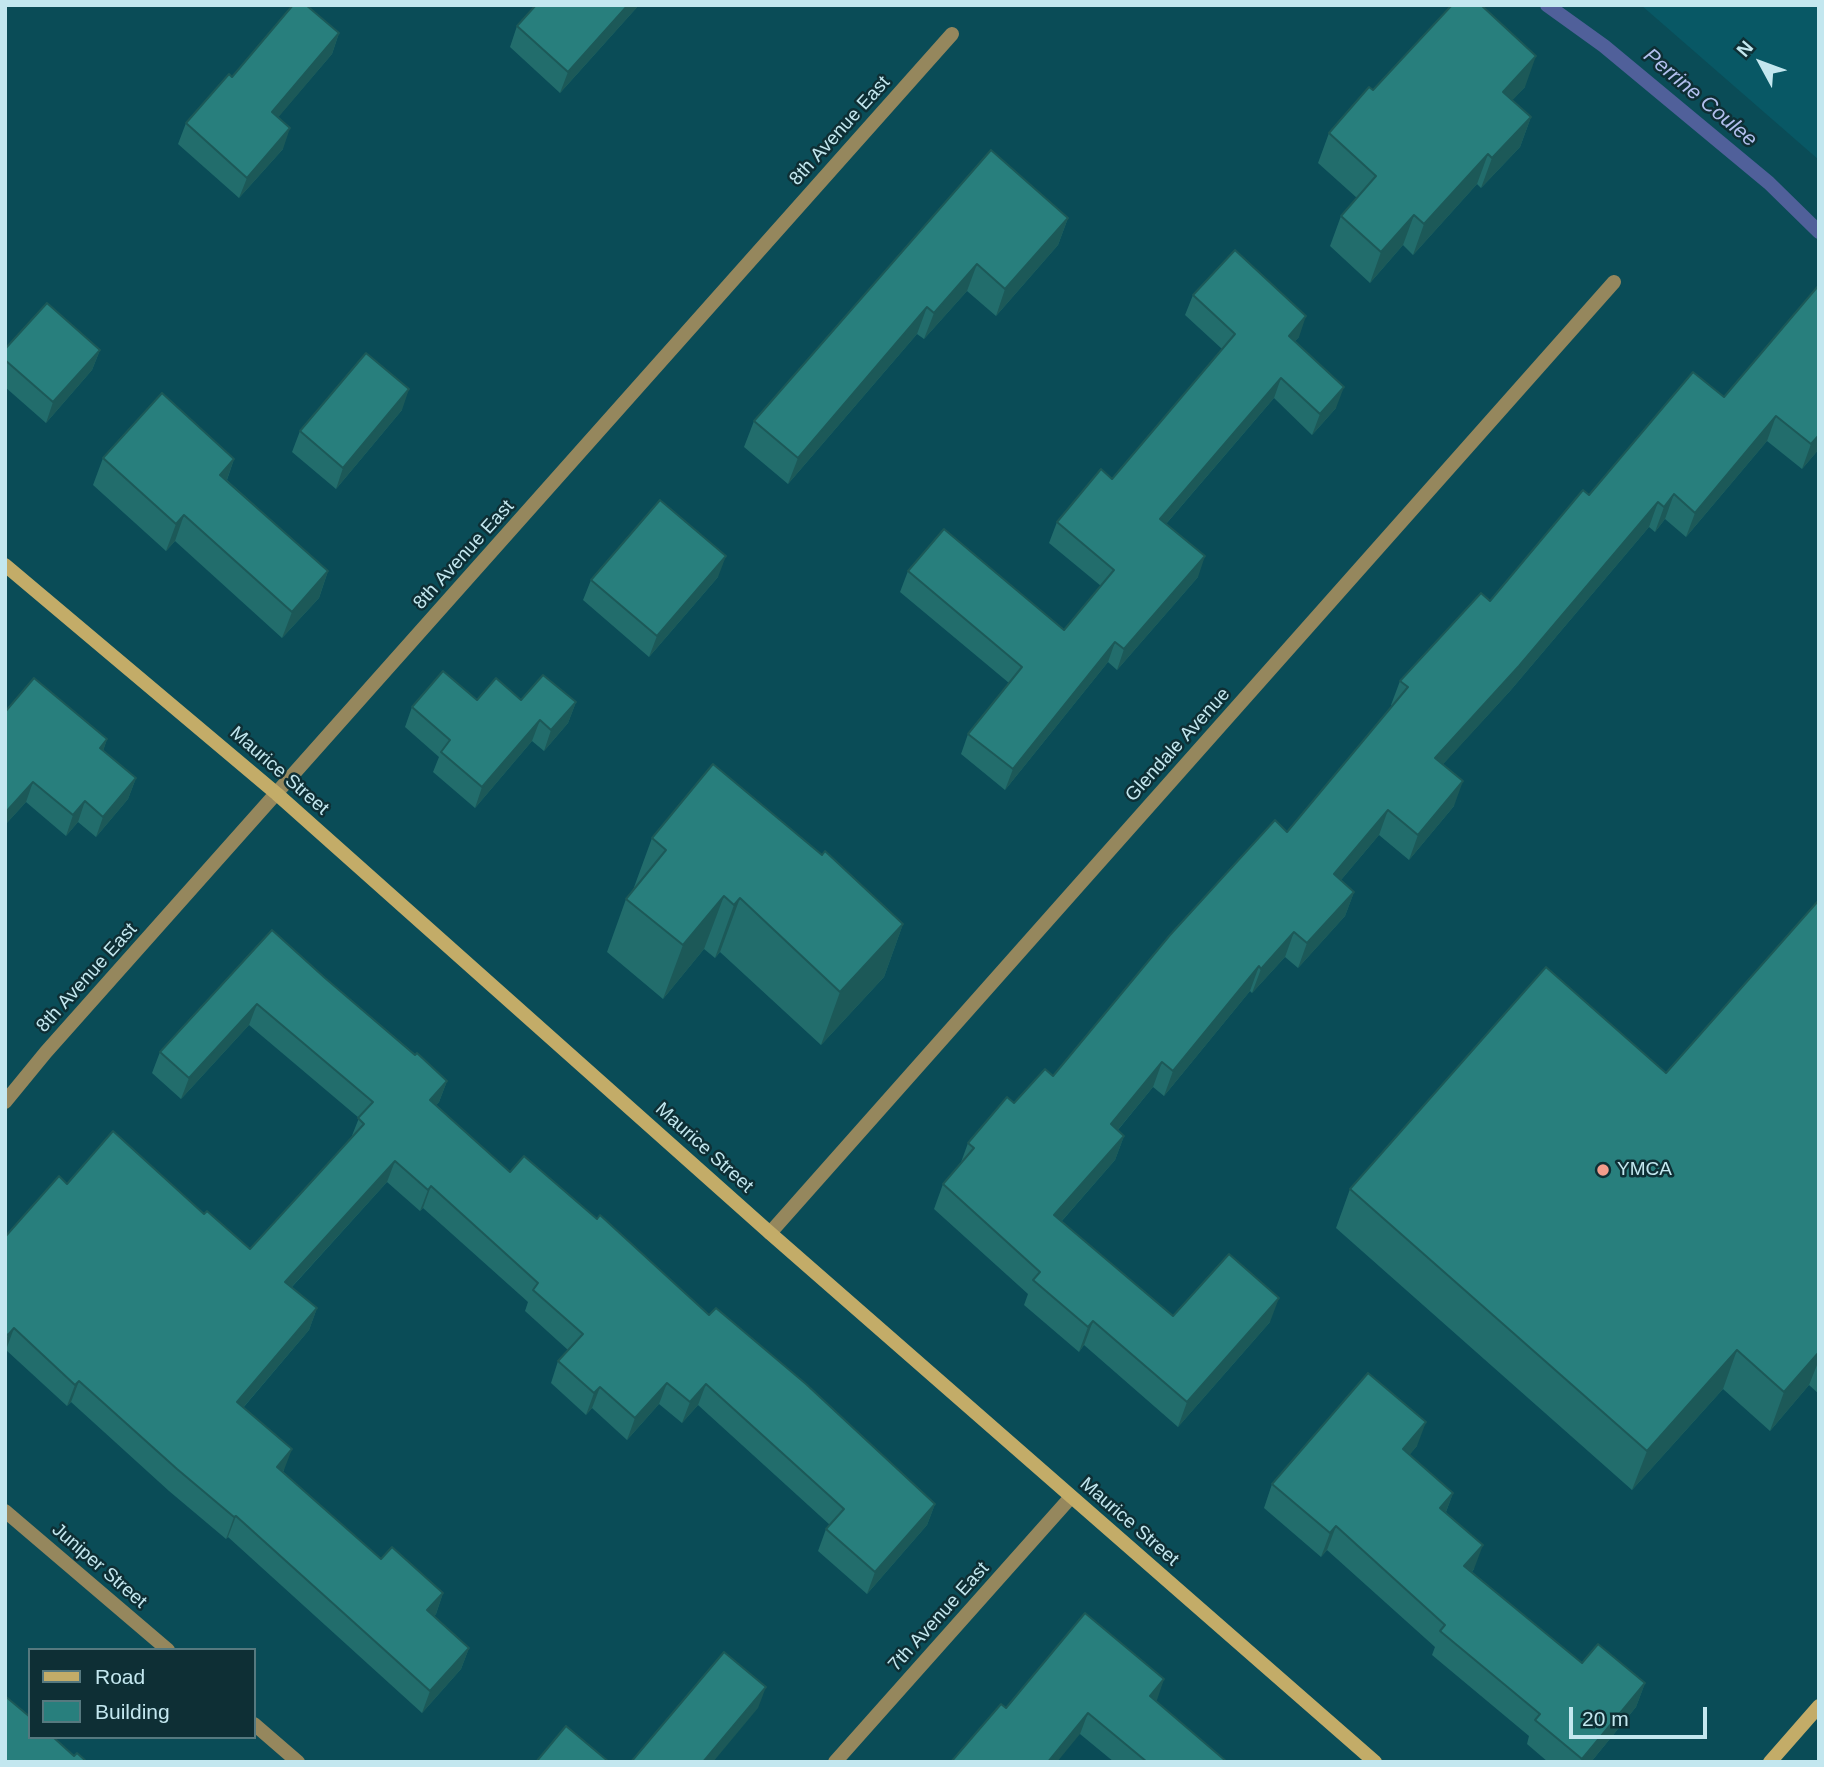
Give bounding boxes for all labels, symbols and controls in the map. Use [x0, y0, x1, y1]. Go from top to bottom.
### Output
north arrow [1726, 28, 1796, 98]
text: N [1732, 37, 1757, 61]
water label: Perrine Coulee [1638, 43, 1762, 153]
street label: 8th Avenue East [785, 72, 895, 190]
street label: 8th Avenue East [409, 496, 519, 614]
street label: Glendale Avenue [1121, 683, 1235, 807]
street label: Maurice Street [225, 722, 333, 820]
street label: 8th Avenue East [32, 919, 142, 1037]
street label: Maurice Street [650, 1098, 758, 1198]
place label: YMCA [1617, 1159, 1672, 1181]
marker: YMCA [1595, 1162, 1611, 1178]
street label: Maurice Street [1075, 1473, 1183, 1571]
street label: Juniper Street [47, 1519, 151, 1613]
street label: 7th Avenue East [884, 1558, 994, 1676]
legend [28, 1648, 256, 1739]
text: Road [95, 1665, 145, 1688]
scale bar [1572, 1694, 1710, 1738]
text: Building [95, 1700, 170, 1723]
text: 20 m [1582, 1707, 1629, 1730]

